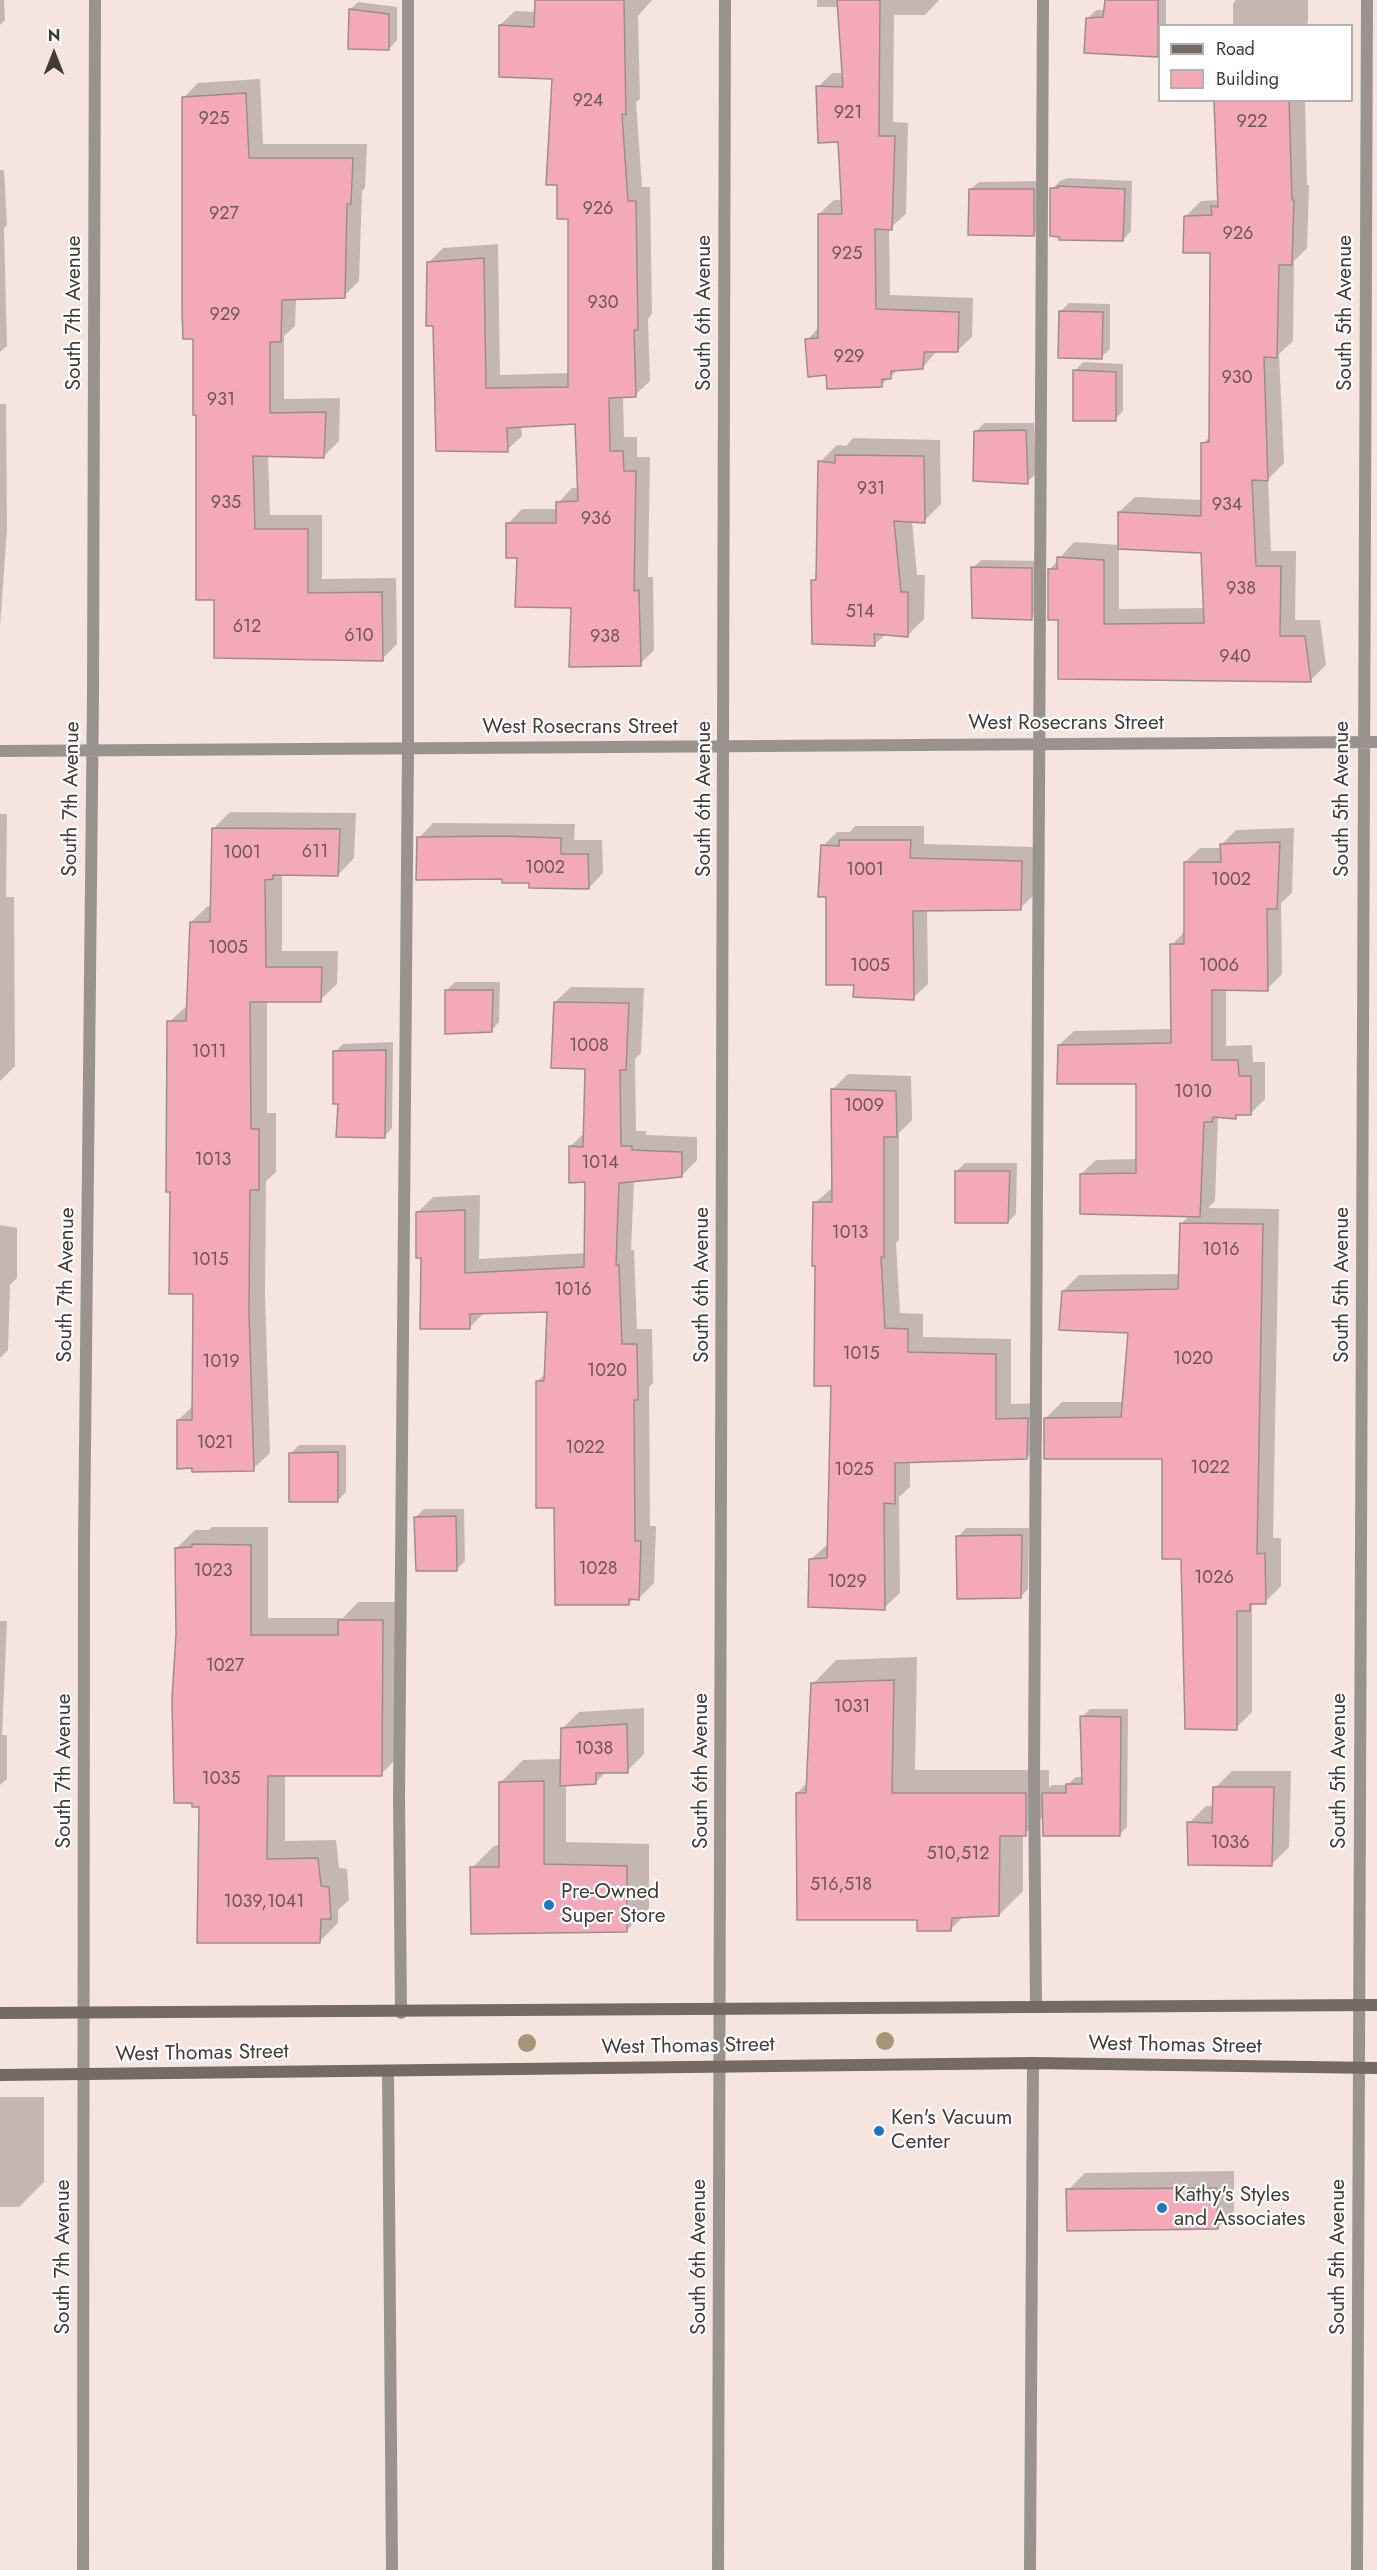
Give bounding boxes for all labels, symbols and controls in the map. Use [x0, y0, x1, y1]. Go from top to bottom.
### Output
north arrow [24, 24, 84, 84]
text: N [48, 24, 60, 47]
legend [1158, 24, 1353, 102]
text: Road [1216, 36, 1255, 62]
text: Building [1216, 66, 1279, 92]
house number: 924 [572, 91, 604, 113]
house number: 921 [834, 103, 862, 125]
house number: 925 [199, 109, 229, 131]
house number: 922 [1237, 112, 1267, 134]
house number: 926 [583, 199, 613, 221]
house number: 927 [209, 204, 239, 226]
house number: 926 [1223, 224, 1253, 246]
street label: South 7th Avenue [62, 235, 88, 391]
street label: South 6th Avenue [692, 235, 718, 391]
street label: South 5th Avenue [1333, 235, 1359, 391]
house number: 925 [832, 244, 862, 266]
house number: 930 [588, 293, 618, 315]
house number: 929 [210, 305, 240, 327]
house number: 929 [834, 347, 864, 369]
house number: 930 [1222, 368, 1252, 390]
house number: 931 [207, 390, 235, 412]
house number: 931 [857, 479, 885, 501]
house number: 935 [211, 493, 241, 515]
house number: 934 [1212, 495, 1242, 517]
house number: 936 [581, 509, 611, 531]
house number: 938 [1226, 579, 1256, 601]
house number: 514 [846, 602, 874, 624]
house number: 612 [233, 617, 261, 639]
house number: 610 [344, 626, 374, 648]
house number: 938 [590, 627, 620, 649]
house number: 940 [1219, 647, 1251, 669]
street label: West Rosecrans Street [968, 711, 1164, 737]
street label: West Rosecrans Street [482, 715, 678, 741]
street label: South 7th Avenue [58, 721, 86, 877]
street label: South 6th Avenue [692, 721, 718, 877]
street label: South 5th Avenue [1330, 721, 1356, 877]
house number: 611 [302, 842, 328, 864]
house number: 1001 [223, 843, 261, 865]
house number: 1002 [525, 858, 565, 880]
house number: 1001 [846, 860, 884, 882]
house number: 1002 [1211, 870, 1251, 892]
house number: 1005 [208, 938, 248, 960]
house number: 1005 [850, 956, 890, 978]
house number: 1006 [1199, 956, 1239, 978]
house number: 1008 [569, 1036, 609, 1058]
house number: 1011 [191, 1042, 227, 1064]
house number: 1010 [1174, 1082, 1212, 1104]
house number: 1009 [844, 1096, 884, 1118]
house number: 1013 [195, 1150, 231, 1172]
house number: 1014 [581, 1153, 619, 1175]
street label: South 7th Avenue [53, 1207, 81, 1363]
street label: South 6th Avenue [690, 1207, 716, 1363]
street label: South 5th Avenue [1330, 1207, 1356, 1363]
house number: 1013 [832, 1223, 868, 1245]
house number: 1016 [1202, 1240, 1240, 1262]
house number: 1015 [191, 1250, 229, 1272]
house number: 1016 [554, 1280, 592, 1302]
house number: 1015 [842, 1344, 880, 1366]
house number: 1020 [1173, 1349, 1213, 1371]
house number: 1019 [202, 1352, 240, 1374]
house number: 1020 [587, 1361, 627, 1383]
house number: 1021 [196, 1433, 234, 1455]
house number: 1022 [565, 1438, 605, 1460]
house number: 1022 [1190, 1458, 1230, 1480]
house number: 1025 [834, 1460, 874, 1482]
house number: 1028 [579, 1559, 617, 1581]
house number: 1023 [194, 1561, 232, 1583]
house number: 1026 [1194, 1568, 1234, 1590]
house number: 1029 [827, 1572, 867, 1594]
house number: 1027 [206, 1656, 244, 1678]
street label: South 7th Avenue [52, 1693, 78, 1849]
street label: South 6th Avenue [689, 1693, 715, 1849]
street label: South 5th Avenue [1327, 1693, 1353, 1849]
house number: 1031 [834, 1697, 870, 1719]
house number: 1038 [575, 1739, 613, 1761]
house number: 1035 [202, 1769, 240, 1791]
house number: 1036 [1210, 1833, 1250, 1855]
house number: 510,512 [926, 1844, 990, 1866]
house number: 516,518 [810, 1875, 872, 1897]
place label: Pre-Owned Super Store [561, 1880, 666, 1930]
house number: 1039,1041 [224, 1892, 304, 1914]
marker: Pre-Owned Super Store [542, 1898, 556, 1912]
street label: West Thomas Street [1088, 2032, 1262, 2060]
street label: West Thomas Street [601, 2033, 775, 2061]
street label: West Thomas Street [115, 2040, 289, 2068]
place label: Ken's Vacuum Center [891, 2106, 1012, 2156]
marker: Ken's Vacuum Center [872, 2124, 886, 2138]
street label: South 7th Avenue [51, 2179, 77, 2335]
street label: South 6th Avenue [687, 2179, 713, 2335]
street label: South 5th Avenue [1326, 2179, 1352, 2335]
place label: Kathy's Styles and Associates [1174, 2183, 1306, 2233]
marker: Kathy's Styles and Associates [1155, 2201, 1169, 2215]

